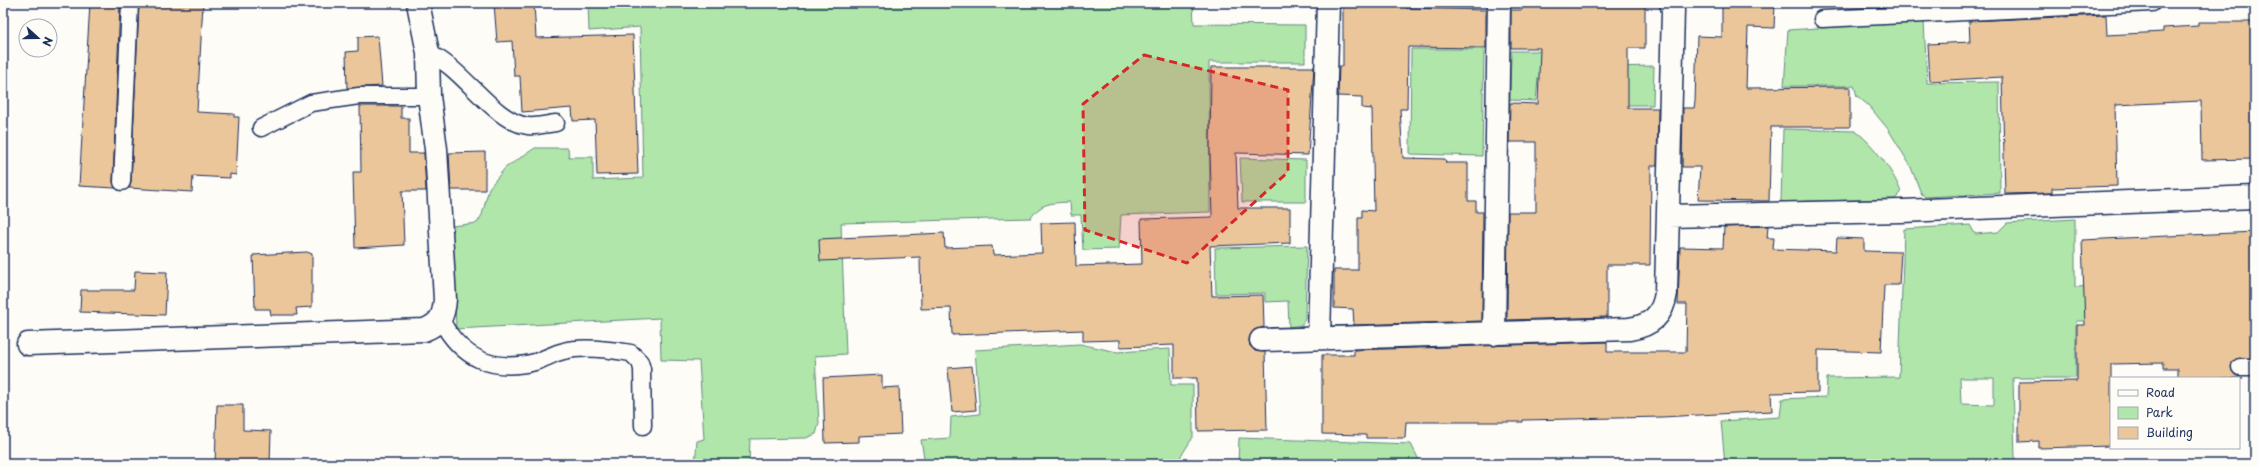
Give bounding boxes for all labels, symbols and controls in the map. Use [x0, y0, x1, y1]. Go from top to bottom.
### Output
north arrow [18, 18, 58, 58]
text: N [38, 35, 57, 49]
legend [2110, 377, 2240, 449]
text: Road [2146, 383, 2175, 401]
text: Park [2146, 403, 2173, 421]
text: Building [2146, 423, 2193, 441]

